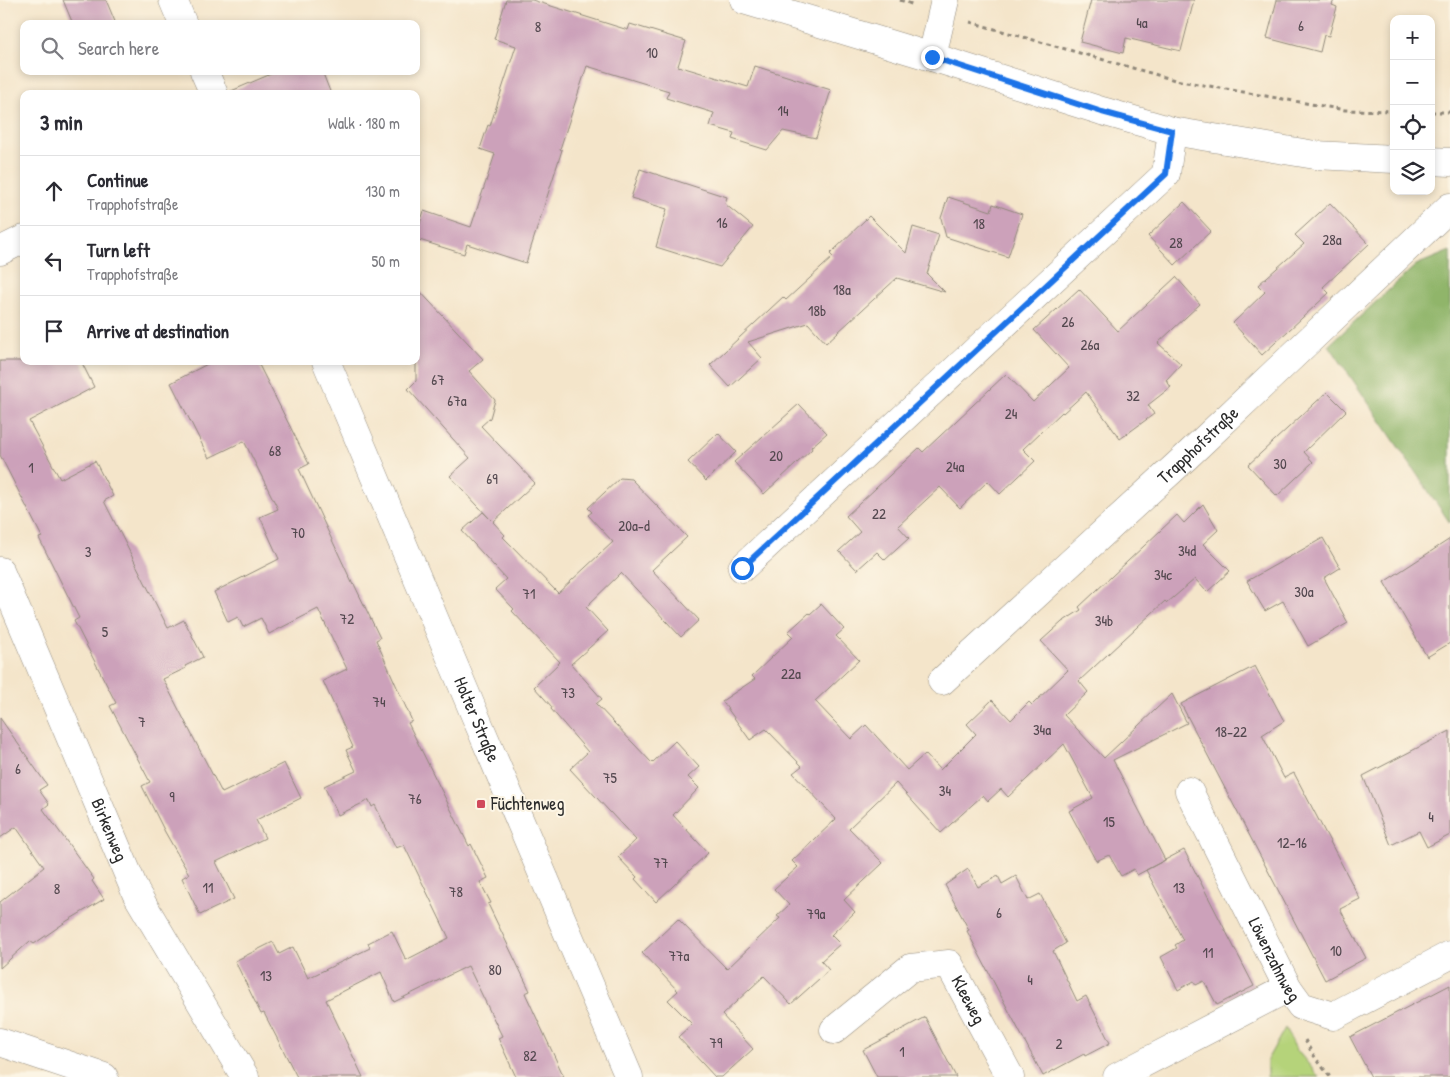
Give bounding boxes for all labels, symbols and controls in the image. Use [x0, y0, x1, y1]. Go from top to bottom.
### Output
house number: 4a [1136, 12, 1148, 33]
house number: 6 [1298, 15, 1304, 36]
map controls [1390, 15, 1435, 195]
button: + [1390, 15, 1435, 60]
house number: 8 [535, 16, 541, 37]
search box [20, 20, 420, 75]
icon: search [38, 34, 66, 62]
text: Search here [78, 35, 159, 61]
house number: 10 [646, 42, 658, 63]
route end [921, 46, 944, 69]
button: − [1390, 60, 1435, 105]
house number: 14 [777, 100, 789, 121]
button: locate [1390, 105, 1435, 150]
text: 3 min [40, 108, 83, 137]
text: Walk · 180 m [328, 112, 400, 134]
button: layers [1390, 150, 1435, 195]
text: Continue [87, 167, 148, 193]
icon: ahead [40, 177, 68, 205]
text: 130 m [365, 180, 400, 202]
text: Trapphofstraße [87, 193, 178, 215]
house number: 16 [716, 212, 728, 233]
house number: 18 [973, 213, 985, 234]
house number: 28a [1322, 229, 1342, 250]
house number: 28 [1169, 232, 1183, 253]
text: Turn left [87, 237, 150, 263]
icon: left [40, 247, 68, 275]
text: 50 m [372, 250, 400, 272]
text: Trapphofstraße [87, 263, 178, 285]
house number: 18a [833, 279, 851, 300]
house number: 18b [808, 300, 826, 321]
house number: 26 [1061, 311, 1075, 332]
icon: arrive [40, 317, 68, 345]
text: Arrive at destination [87, 318, 229, 344]
house number: 26a [1081, 334, 1100, 355]
house number: 67 [431, 369, 445, 390]
house number: 32 [1126, 385, 1140, 406]
house number: 67a [447, 390, 467, 411]
street label: Trapphofstraße [1152, 401, 1244, 489]
house number: 24 [1005, 403, 1018, 424]
house number: 68 [269, 440, 281, 461]
house number: 20 [769, 445, 783, 466]
house number: 30 [1273, 453, 1287, 474]
house number: 24a [946, 456, 964, 477]
house number: 1 [28, 457, 34, 478]
house number: 69 [486, 468, 498, 489]
house number: 22 [872, 503, 886, 524]
house number: 20a-d [618, 515, 650, 536]
house number: 70 [291, 522, 305, 543]
house number: 34d [1178, 540, 1196, 561]
house number: 3 [85, 541, 92, 562]
route start [731, 557, 754, 580]
house number: 34c [1154, 564, 1172, 585]
house number: 30a [1294, 581, 1314, 602]
house number: 71 [523, 583, 535, 604]
house number: 72 [340, 608, 354, 629]
house number: 34b [1095, 610, 1113, 631]
house number: 5 [102, 621, 109, 642]
house number: 22a [781, 663, 801, 684]
street label: Holter Straße [448, 673, 506, 766]
house number: 73 [561, 682, 575, 703]
house number: 74 [372, 691, 386, 712]
house number: 7 [138, 711, 146, 732]
house number: 34a [1033, 719, 1051, 740]
house number: 18-22 [1215, 721, 1247, 742]
house number: 6 [15, 758, 21, 779]
house number: 75 [603, 767, 618, 788]
house number: 34 [939, 780, 952, 801]
house number: 9 [169, 786, 175, 807]
house number: 76 [408, 788, 422, 809]
place label: Füchtenweg [490, 791, 565, 816]
street label: Birkenweg [85, 794, 134, 865]
marker: Füchtenweg [475, 798, 487, 810]
house number: 4 [1428, 806, 1434, 827]
house number: 15 [1103, 811, 1116, 832]
house number: 12-16 [1277, 832, 1307, 853]
house number: 77 [654, 852, 668, 873]
house number: 11 [203, 877, 213, 898]
house number: 13 [1173, 877, 1185, 898]
house number: 8 [54, 878, 60, 899]
house number: 78 [449, 881, 463, 902]
house number: 6 [996, 902, 1002, 923]
house number: 79a [807, 903, 826, 924]
street label: Löwenzahnweg [1243, 913, 1307, 1007]
house number: 10 [1330, 940, 1342, 961]
house number: 11 [1203, 942, 1213, 963]
house number: 77a [669, 945, 689, 966]
house number: 80 [488, 959, 502, 980]
house number: 13 [260, 965, 272, 986]
house number: 4 [1027, 969, 1033, 990]
street label: Kleeweg [945, 971, 992, 1028]
house number: 79 [710, 1032, 723, 1053]
house number: 2 [1055, 1033, 1063, 1054]
house number: 1 [899, 1041, 905, 1062]
house number: 82 [523, 1045, 537, 1066]

